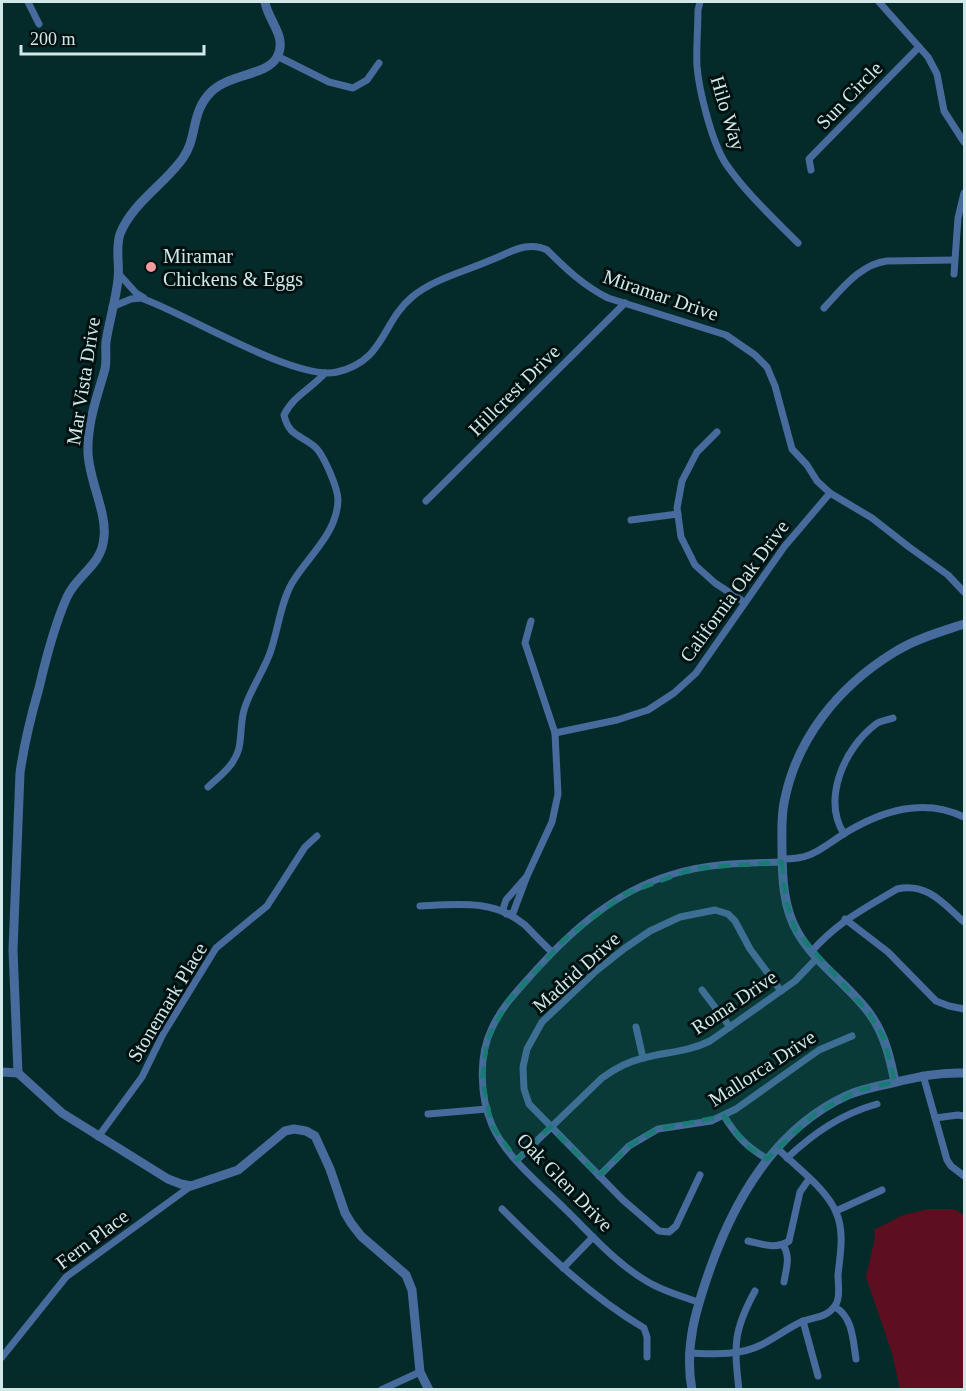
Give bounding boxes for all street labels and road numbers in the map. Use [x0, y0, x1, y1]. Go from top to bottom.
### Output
street label: Sun Circle [812, 57, 887, 133]
street label: Hilo Way [705, 73, 750, 153]
street label: Miramar Drive [600, 265, 722, 325]
street label: Mar Vista Drive [62, 315, 104, 447]
street label: Hillcrest Drive [464, 340, 564, 440]
street label: California Oak Drive [675, 516, 793, 666]
street label: Madrid Drive [528, 927, 624, 1017]
street label: Stonemark Place [123, 938, 211, 1066]
street label: Roma Drive [687, 965, 781, 1039]
street label: Mallorca Drive [705, 1025, 820, 1111]
street label: Oak Glen Drive [513, 1128, 617, 1236]
street label: Fern Place [51, 1205, 133, 1273]

